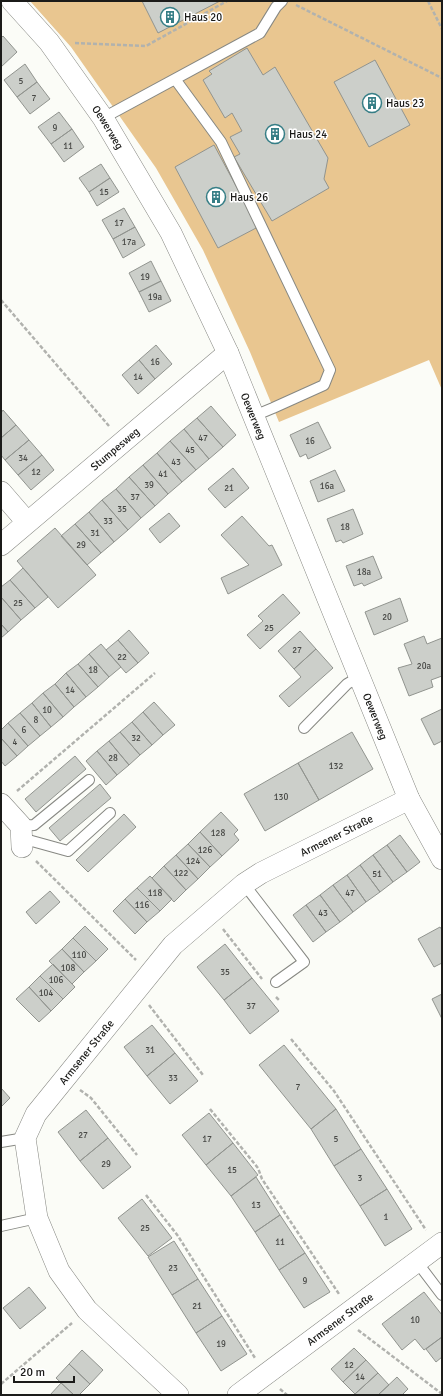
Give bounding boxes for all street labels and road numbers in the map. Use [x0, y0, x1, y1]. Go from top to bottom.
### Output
street label: Oewerweg [89, 103, 126, 152]
street label: Oewerweg [238, 391, 269, 442]
street label: Stumpesweg [88, 425, 142, 474]
street label: Oewerweg [360, 691, 390, 742]
street label: Armsener Straße [298, 812, 375, 859]
street label: Armsener Straße [56, 1017, 117, 1087]
street label: Armsener Straße [304, 1290, 376, 1349]

